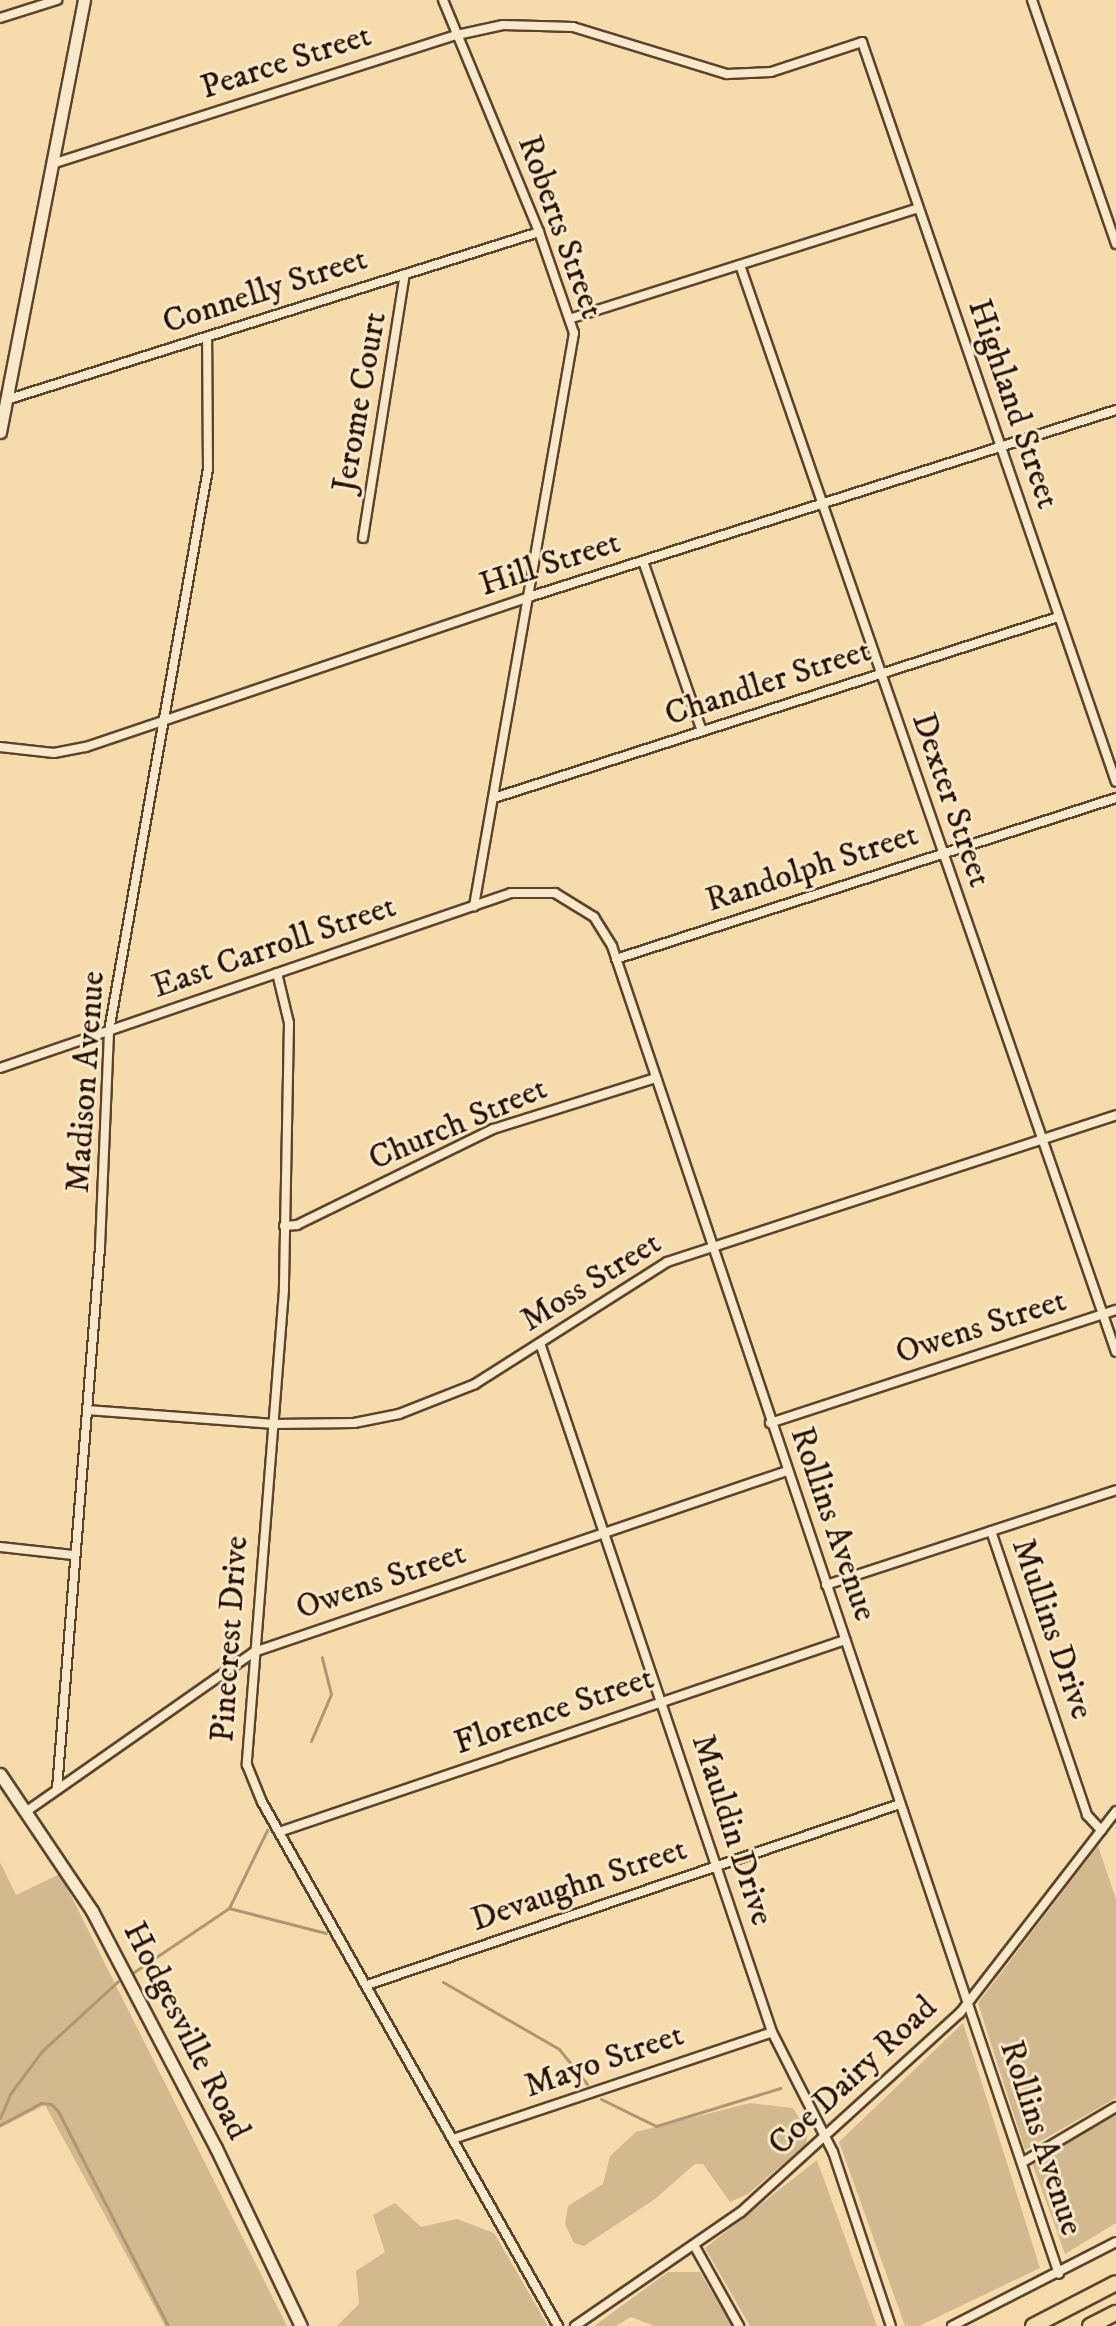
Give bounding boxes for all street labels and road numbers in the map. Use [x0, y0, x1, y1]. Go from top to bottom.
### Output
street label: Pearce Street [196, 15, 376, 109]
street label: Roberts Street [508, 130, 612, 324]
street label: Connelly Street [158, 239, 372, 343]
street label: Highland Street [958, 294, 1068, 514]
street label: Jerome Court [324, 309, 396, 495]
street label: Hill Street [475, 522, 625, 606]
street label: Chandler Street [660, 631, 876, 735]
street label: Dexter Street [902, 708, 1000, 892]
street label: Randolph Street [701, 814, 923, 922]
street label: East Carroll Street [147, 886, 401, 1008]
street label: Madison Avenue [58, 970, 114, 1194]
street label: Church Street [363, 1068, 553, 1180]
street label: Moss Street [513, 1223, 669, 1341]
street label: Owens Street [891, 1280, 1071, 1374]
street label: Rollins Avenue [781, 1422, 885, 1626]
street label: Owens Street [291, 1533, 471, 1629]
street label: Mullins Drive [1002, 1533, 1102, 1725]
street label: Pinecrest Drive [202, 1534, 258, 1744]
street label: Florence Street [449, 1658, 659, 1764]
street label: Mauldin Drive [682, 1729, 782, 1931]
street label: Devaughn Street [466, 1829, 692, 1941]
street label: Hodgesville Road [113, 1915, 259, 2147]
street label: Coe Dairy Road [760, 1988, 946, 2164]
street label: Mayo Street [519, 2015, 689, 2107]
street label: Rollins Avenue [990, 2035, 1092, 2241]

